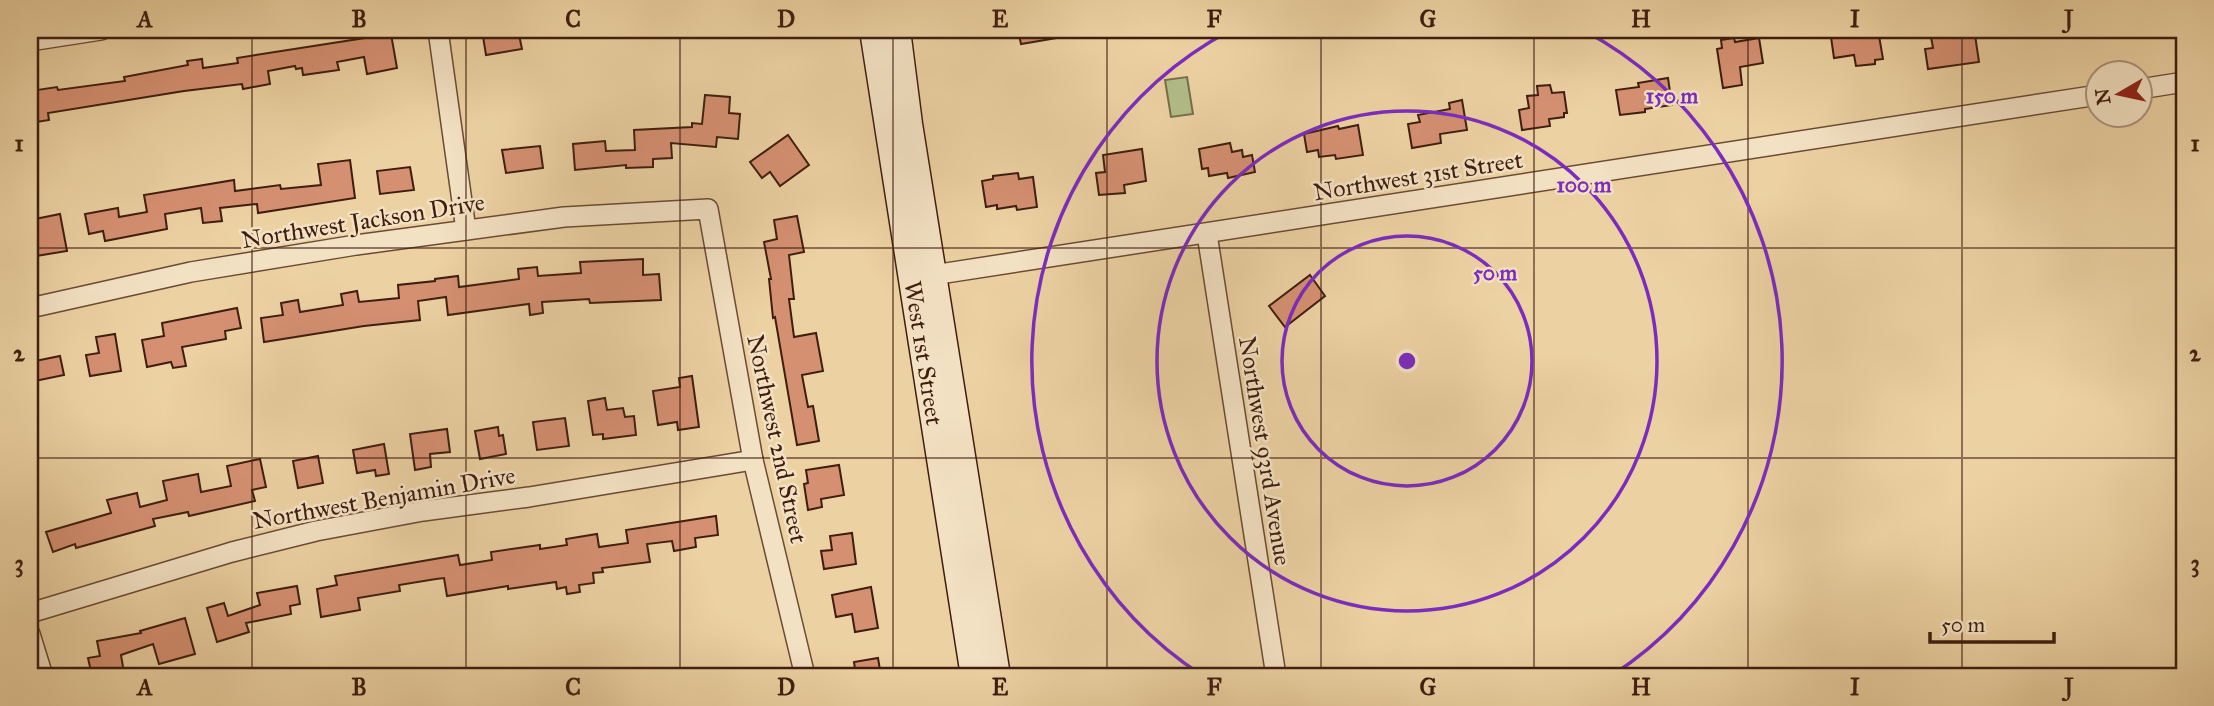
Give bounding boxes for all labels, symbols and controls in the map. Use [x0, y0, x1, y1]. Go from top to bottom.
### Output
text: A [135, 5, 153, 33]
text: B [351, 5, 367, 33]
text: C [565, 5, 581, 33]
text: D [777, 5, 795, 33]
text: E [992, 5, 1009, 33]
text: F [1206, 5, 1222, 33]
text: G [1420, 5, 1437, 33]
text: H [1631, 5, 1651, 33]
text: I [1850, 5, 1860, 33]
text: J [2061, 5, 2074, 34]
north arrow [2084, 60, 2154, 130]
text: 150 m [1646, 83, 1698, 109]
text: N [2090, 87, 2115, 106]
text: 1 [14, 129, 24, 157]
text: 1 [2190, 129, 2200, 157]
street label: Northwest 31st Street [1311, 145, 1525, 207]
text: 100 m [1557, 172, 1612, 198]
street label: Northwest Jackson Drive [239, 187, 487, 255]
text: 50 m [1473, 260, 1517, 286]
street label: West 1st Street [897, 279, 950, 428]
street label: Northwest 2nd Street [740, 332, 814, 546]
street label: Northwest 93rd Avenue [1232, 334, 1298, 568]
text: 2 [13, 339, 25, 367]
text: 2 [2189, 339, 2201, 367]
centre of rings [1395, 349, 1419, 373]
street label: Northwest Benjamin Drive [250, 460, 518, 536]
text: 3 [14, 549, 24, 578]
text: 3 [2190, 549, 2200, 578]
scale bar [1930, 601, 2055, 645]
text: 50 m [1941, 612, 1986, 638]
text: A [135, 673, 153, 701]
text: B [351, 673, 367, 701]
text: C [565, 673, 581, 701]
text: D [777, 673, 795, 701]
text: E [992, 673, 1009, 701]
text: F [1206, 673, 1222, 701]
text: G [1420, 673, 1437, 701]
text: H [1631, 673, 1651, 701]
text: I [1850, 673, 1860, 701]
text: J [2061, 673, 2074, 702]

